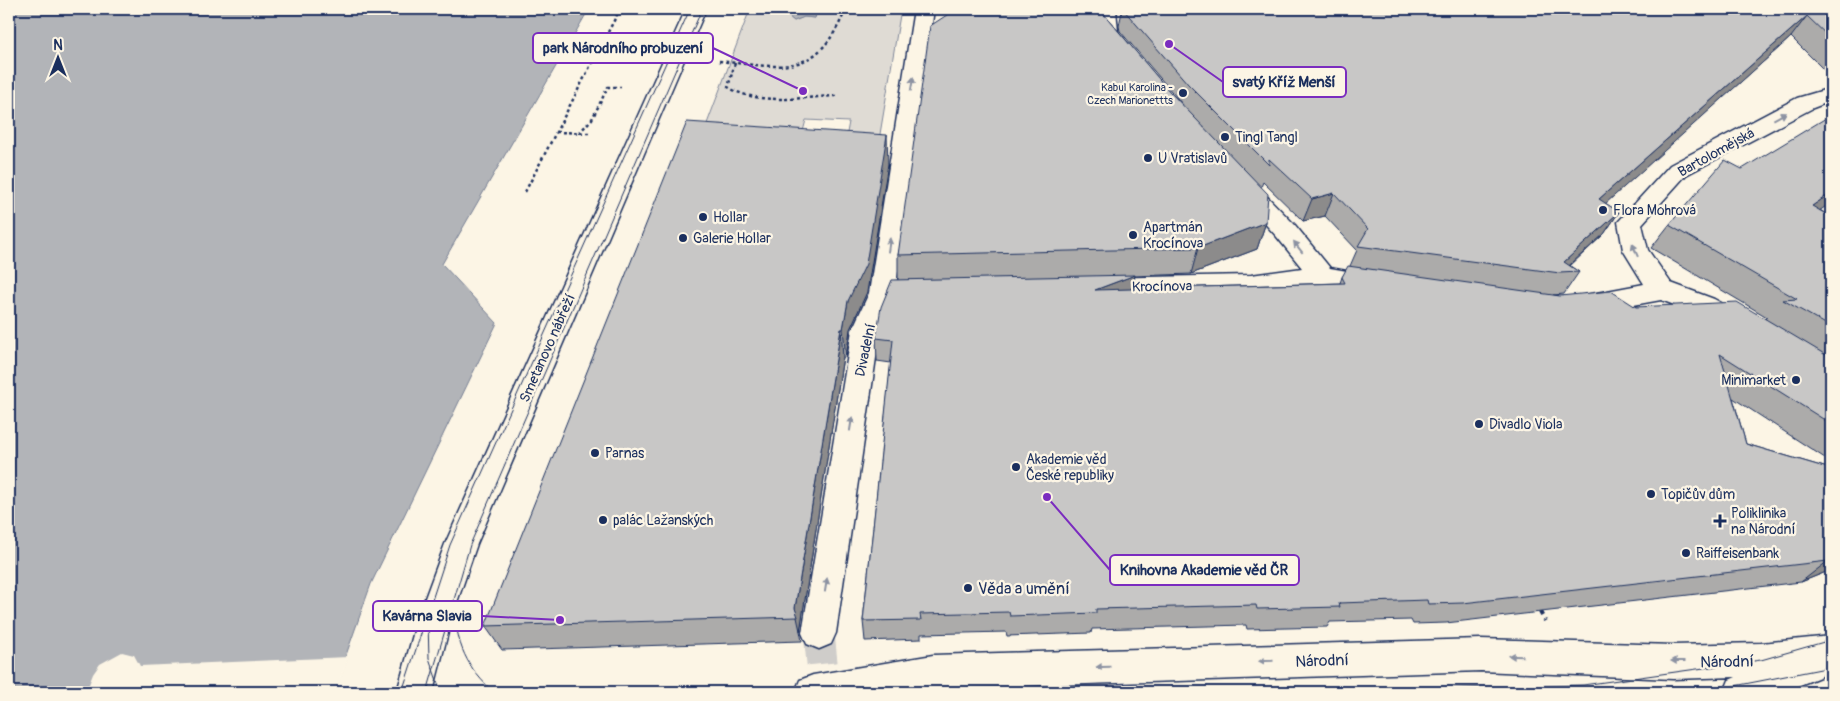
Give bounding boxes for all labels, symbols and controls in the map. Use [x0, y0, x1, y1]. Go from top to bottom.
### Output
north arrow [32, 32, 82, 82]
callout: park Národního probuzení [533, 33, 713, 63]
text: N [53, 37, 63, 54]
text: park Národního probuzení [543, 39, 704, 58]
callout: svatý Kříž Menší [1223, 67, 1346, 97]
text: svatý Kříž Menší [1232, 73, 1336, 92]
one-way arrow [909, 76, 917, 92]
place label: Kabul Karolina - Czech Marionettts [1087, 81, 1173, 107]
marker: Kabul Karolina - Czech Marionettts [1177, 87, 1189, 99]
one-way arrow [1773, 112, 1787, 120]
street label: Bartolomějská [1675, 124, 1757, 180]
place label: Tingl Tangl [1235, 129, 1298, 146]
marker: Tingl Tangl [1219, 131, 1231, 143]
place label: U Vratislavů [1158, 150, 1228, 167]
marker: U Vratislavů [1142, 152, 1154, 164]
place label: Flora Mohrová [1613, 202, 1696, 219]
marker: Flora Mohrová [1597, 204, 1609, 216]
place label: Hollar [713, 209, 748, 226]
marker: Hollar [697, 211, 709, 223]
place label: Apartmán Krocínova [1143, 219, 1203, 252]
marker: Apartmán Krocínova [1127, 229, 1139, 241]
place label: Galerie Hollar [693, 230, 771, 247]
marker: Galerie Hollar [677, 232, 689, 244]
one-way arrow [885, 236, 893, 252]
one-way arrow [1293, 241, 1304, 254]
one-way arrow [1631, 243, 1639, 257]
street label: Krocínova [1132, 277, 1192, 296]
street label: Smetanovo nábřeží [516, 291, 579, 405]
street label: Divadelní [852, 322, 879, 378]
place label: Minimarket [1721, 372, 1786, 389]
marker: Minimarket [1790, 374, 1802, 386]
one-way arrow [848, 416, 856, 432]
place label: Divadlo Viola [1489, 416, 1563, 433]
marker: Divadlo Viola [1473, 418, 1485, 430]
place label: Parnas [605, 445, 645, 462]
marker: Parnas [589, 447, 601, 459]
place label: Akademie věd České republiky [1026, 451, 1114, 484]
marker: Akademie věd České republiky [1010, 461, 1022, 473]
place label: Topičův dům [1661, 486, 1735, 503]
marker: Topičův dům [1645, 488, 1657, 500]
place label: Poliklinika na Národní [1731, 505, 1796, 538]
place label: palác Lažanských [613, 512, 713, 529]
marker: palác Lažanských [597, 514, 609, 526]
marker: Poliklinika na Národní [1713, 514, 1727, 528]
place label: Raiffeisenbank [1696, 545, 1779, 562]
marker: Raiffeisenbank [1680, 547, 1692, 559]
callout: Knihovna Akademie věd ČR [1110, 555, 1299, 585]
text: Knihovna Akademie věd ČR [1120, 561, 1289, 580]
one-way arrow [823, 577, 831, 593]
place label: Věda a umění [978, 579, 1070, 599]
marker: Věda a umění [962, 582, 974, 594]
callout: Kavárna Slavia [373, 601, 482, 631]
text: Kavárna Slavia [382, 607, 472, 626]
street label: Národní [1295, 650, 1349, 672]
one-way arrow [1507, 652, 1523, 660]
street label: Národní [1700, 652, 1754, 672]
one-way arrow [1257, 658, 1273, 666]
one-way arrow [1670, 658, 1686, 666]
one-way arrow [1095, 663, 1111, 671]

